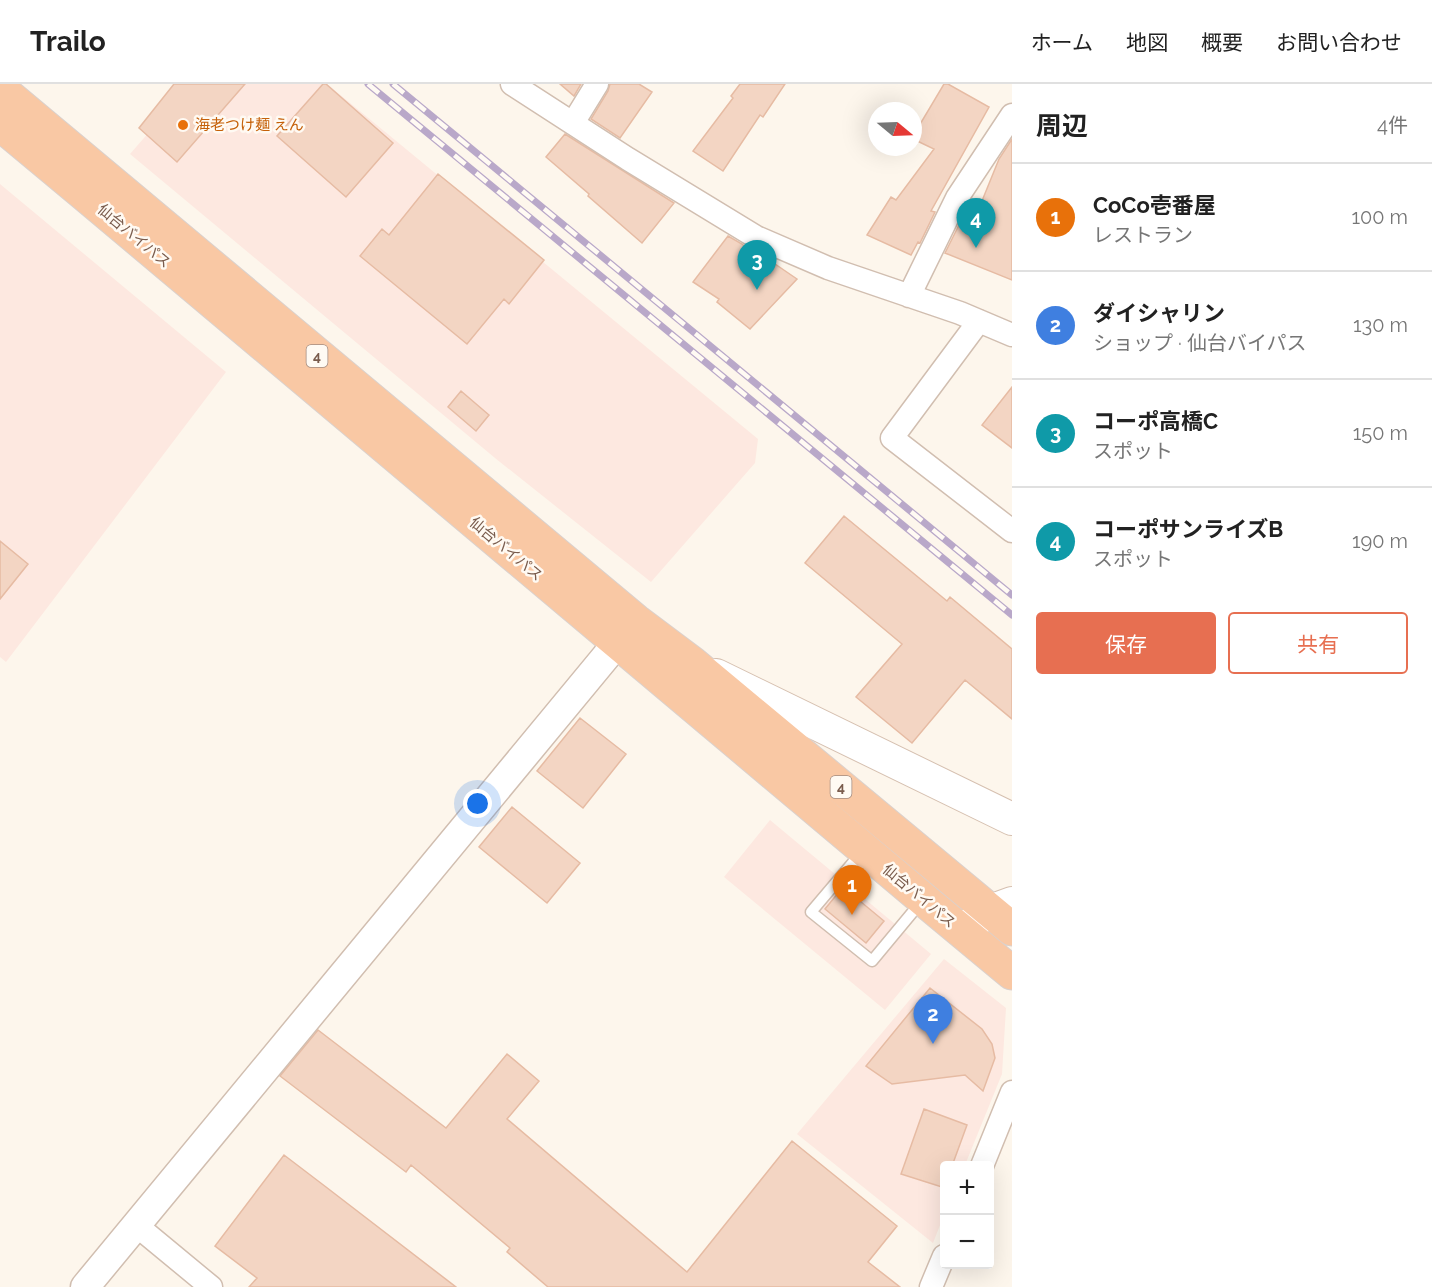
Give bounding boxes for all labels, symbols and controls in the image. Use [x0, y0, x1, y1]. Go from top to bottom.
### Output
text: Trailo [30, 25, 106, 58]
text: ホーム [1031, 30, 1093, 55]
text: 地図 [1126, 30, 1168, 55]
text: 概要 [1201, 30, 1243, 55]
text: お問い合わせ [1276, 30, 1402, 55]
north arrow [868, 102, 922, 156]
text: 周辺 [1036, 111, 1088, 141]
text: 4件 [1377, 113, 1408, 137]
place label: 海老つけ麺 えん [195, 116, 304, 134]
marker: 海老つけ麺 えん [176, 118, 190, 132]
text: CoCo壱番屋 [1093, 192, 1216, 218]
pin: 4 [956, 198, 996, 248]
street label: 仙台バイパス [94, 200, 174, 272]
text: 1 [1051, 205, 1060, 229]
text: 100 m [1351, 205, 1408, 229]
text: レストラン [1093, 223, 1193, 247]
pin: 3 [738, 240, 777, 290]
text: ダイシャリン [1093, 300, 1225, 326]
text: 2 [1050, 313, 1061, 337]
text: 130 m [1353, 313, 1408, 337]
text: ショップ · 仙台バイパス [1093, 331, 1307, 355]
road number: 4 [306, 345, 328, 367]
text: コーポ高橋C [1093, 408, 1218, 434]
text: 3 [1050, 421, 1061, 445]
text: 150 m [1353, 421, 1408, 445]
text: スポット [1093, 439, 1173, 463]
street label: 仙台バイパス [466, 513, 546, 585]
text: コーポサンライズB [1093, 516, 1283, 542]
text: 4 [1050, 529, 1061, 553]
text: 190 m [1352, 529, 1408, 553]
text: スポット [1093, 547, 1173, 571]
button: 保存 [1036, 612, 1216, 674]
button: 共有 [1228, 612, 1408, 674]
road number: 4 [830, 776, 852, 798]
your location [463, 789, 492, 818]
street label: 仙台バイパス [879, 860, 959, 932]
pin: 1 [832, 866, 872, 915]
pin: 2 [914, 994, 952, 1044]
map controls [940, 1161, 994, 1269]
button: + [940, 1161, 994, 1215]
button: − [940, 1215, 994, 1269]

